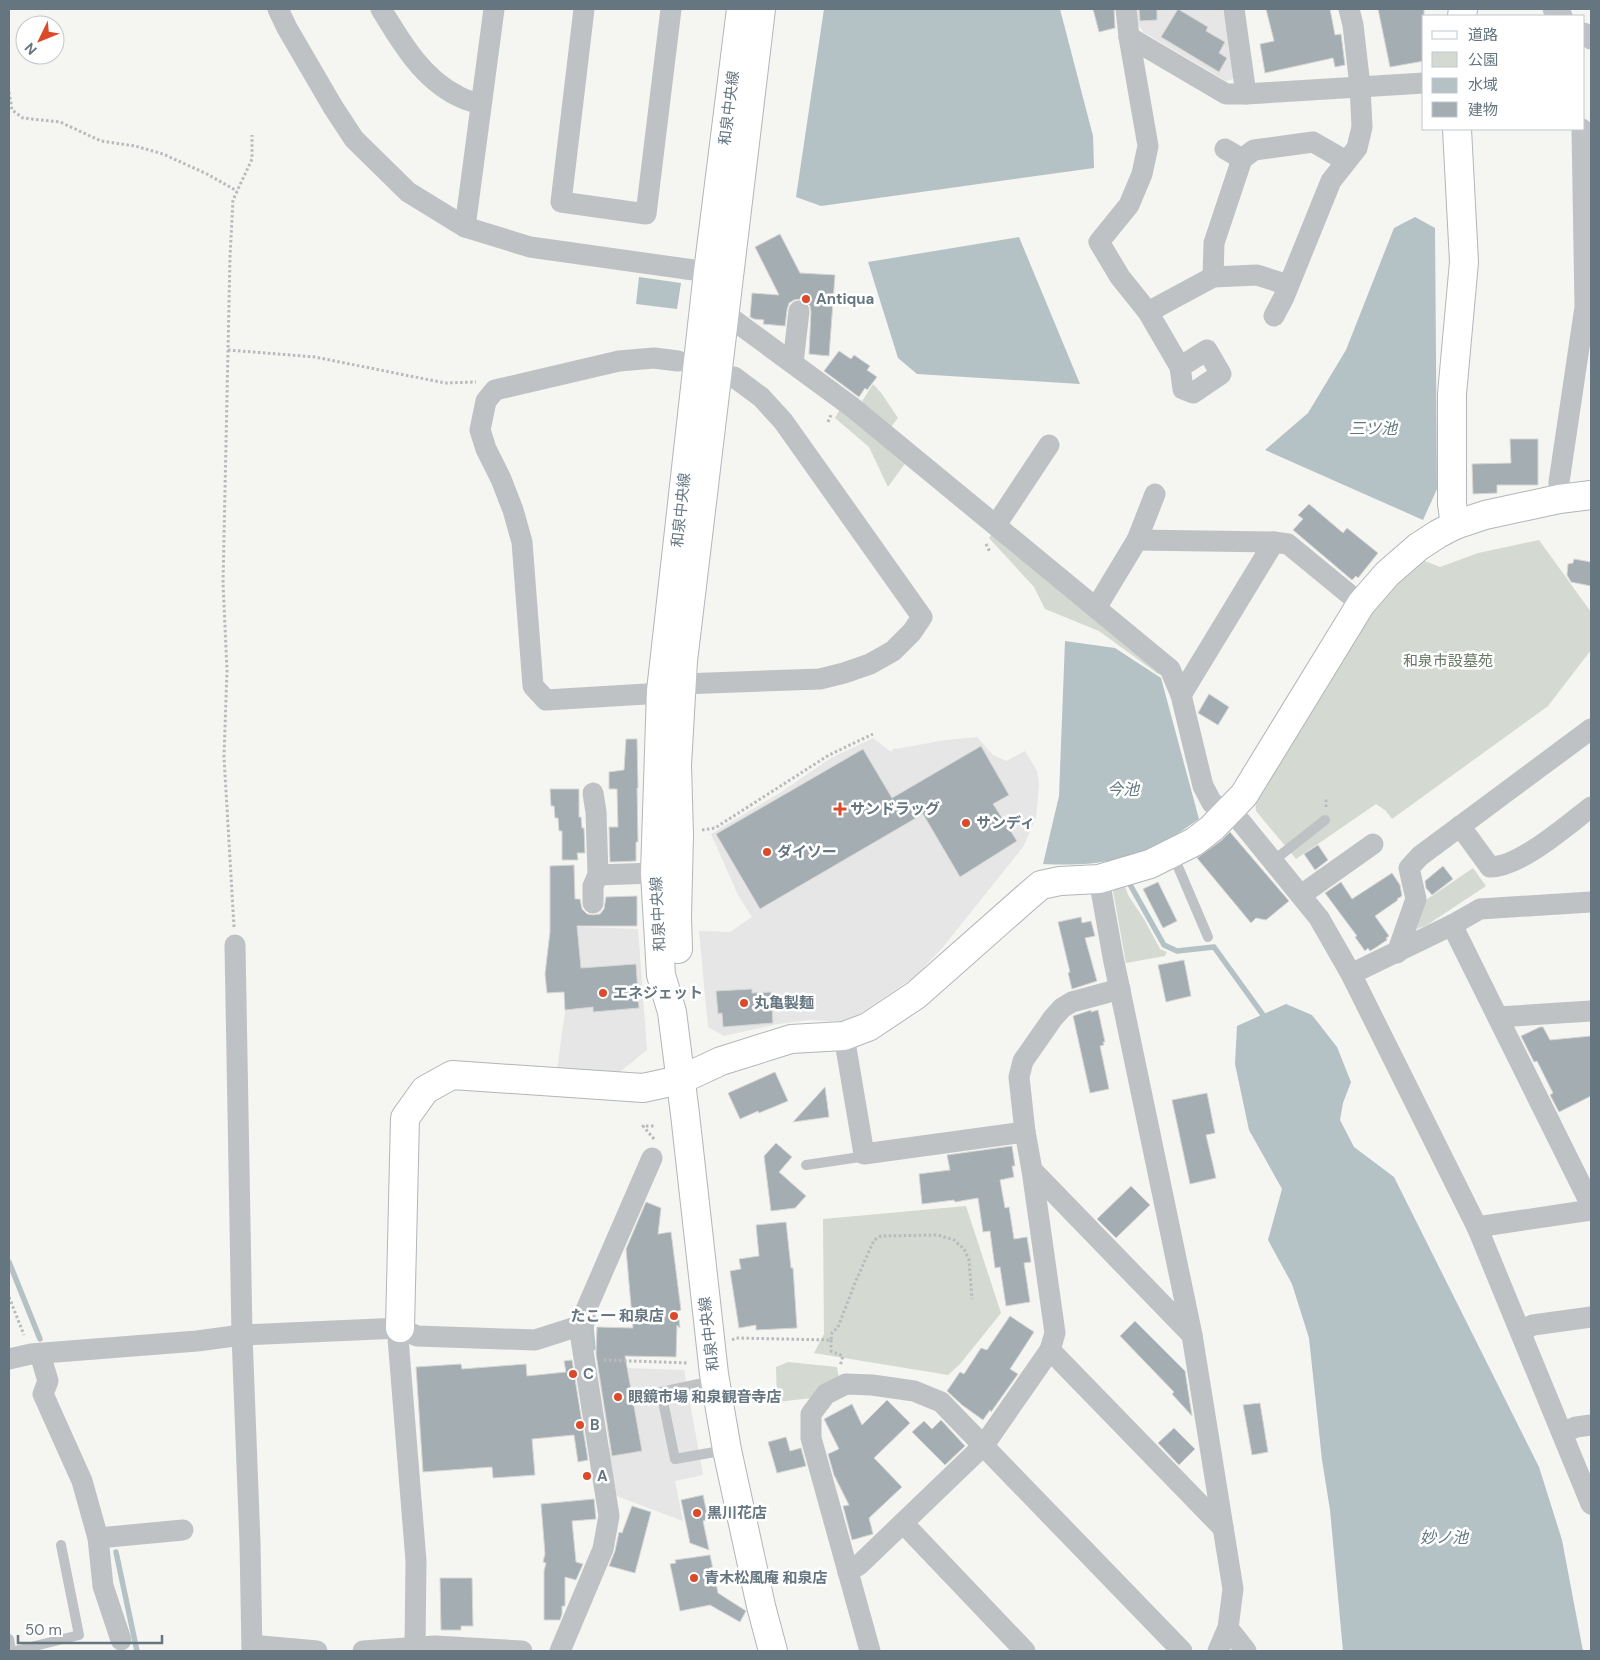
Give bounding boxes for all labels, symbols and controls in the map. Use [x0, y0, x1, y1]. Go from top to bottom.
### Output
north arrow [15, 15, 65, 65]
legend [1422, 15, 1585, 130]
text: 道路 [1468, 25, 1498, 45]
text: N [20, 39, 41, 59]
text: 公園 [1468, 50, 1498, 70]
street label: 和泉中央線 [715, 70, 743, 146]
text: 水域 [1468, 75, 1498, 95]
text: 建物 [1468, 100, 1498, 120]
place label: Antiqua [816, 289, 874, 309]
marker: Antiqua [800, 293, 812, 305]
water label: 三ツ池 [1349, 418, 1399, 439]
street label: 和泉中央線 [667, 472, 695, 548]
park label: 和泉市設墓苑 [1403, 651, 1493, 671]
water label: 今池 [1107, 779, 1141, 800]
place label: サンドラッグ [850, 799, 940, 819]
marker: サンドラッグ [834, 803, 846, 815]
place label: サンディ [976, 813, 1035, 833]
marker: サンディ [960, 817, 972, 829]
place label: ダイソー [777, 842, 837, 862]
marker: ダイソー [761, 846, 773, 858]
street label: 和泉中央線 [646, 876, 670, 952]
place label: エネジェット [613, 983, 703, 1003]
marker: エネジェット [597, 987, 609, 999]
place label: 丸亀製麺 [754, 993, 814, 1013]
marker: 丸亀製麺 [738, 997, 750, 1009]
street label: 和泉中央線 [695, 1296, 723, 1372]
place label: たこ一 和泉店 [570, 1306, 664, 1326]
marker: たこ一 和泉店 [668, 1310, 680, 1322]
place label: C [583, 1364, 594, 1384]
marker: C [567, 1368, 579, 1380]
place label: 眼鏡市場 和泉観音寺店 [628, 1387, 782, 1407]
marker: 眼鏡市場 和泉観音寺店 [612, 1391, 624, 1403]
place label: B [590, 1415, 600, 1435]
marker: B [574, 1419, 586, 1431]
place label: A [597, 1466, 608, 1486]
marker: A [581, 1470, 593, 1482]
place label: 黒川花店 [707, 1503, 767, 1523]
marker: 黒川花店 [691, 1507, 703, 1519]
water label: 妙ノ池 [1420, 1527, 1470, 1548]
place label: 青木松風庵 和泉店 [704, 1568, 828, 1588]
marker: 青木松風庵 和泉店 [688, 1572, 700, 1584]
scale bar [18, 1612, 161, 1644]
text: 50 m [25, 1620, 62, 1640]

